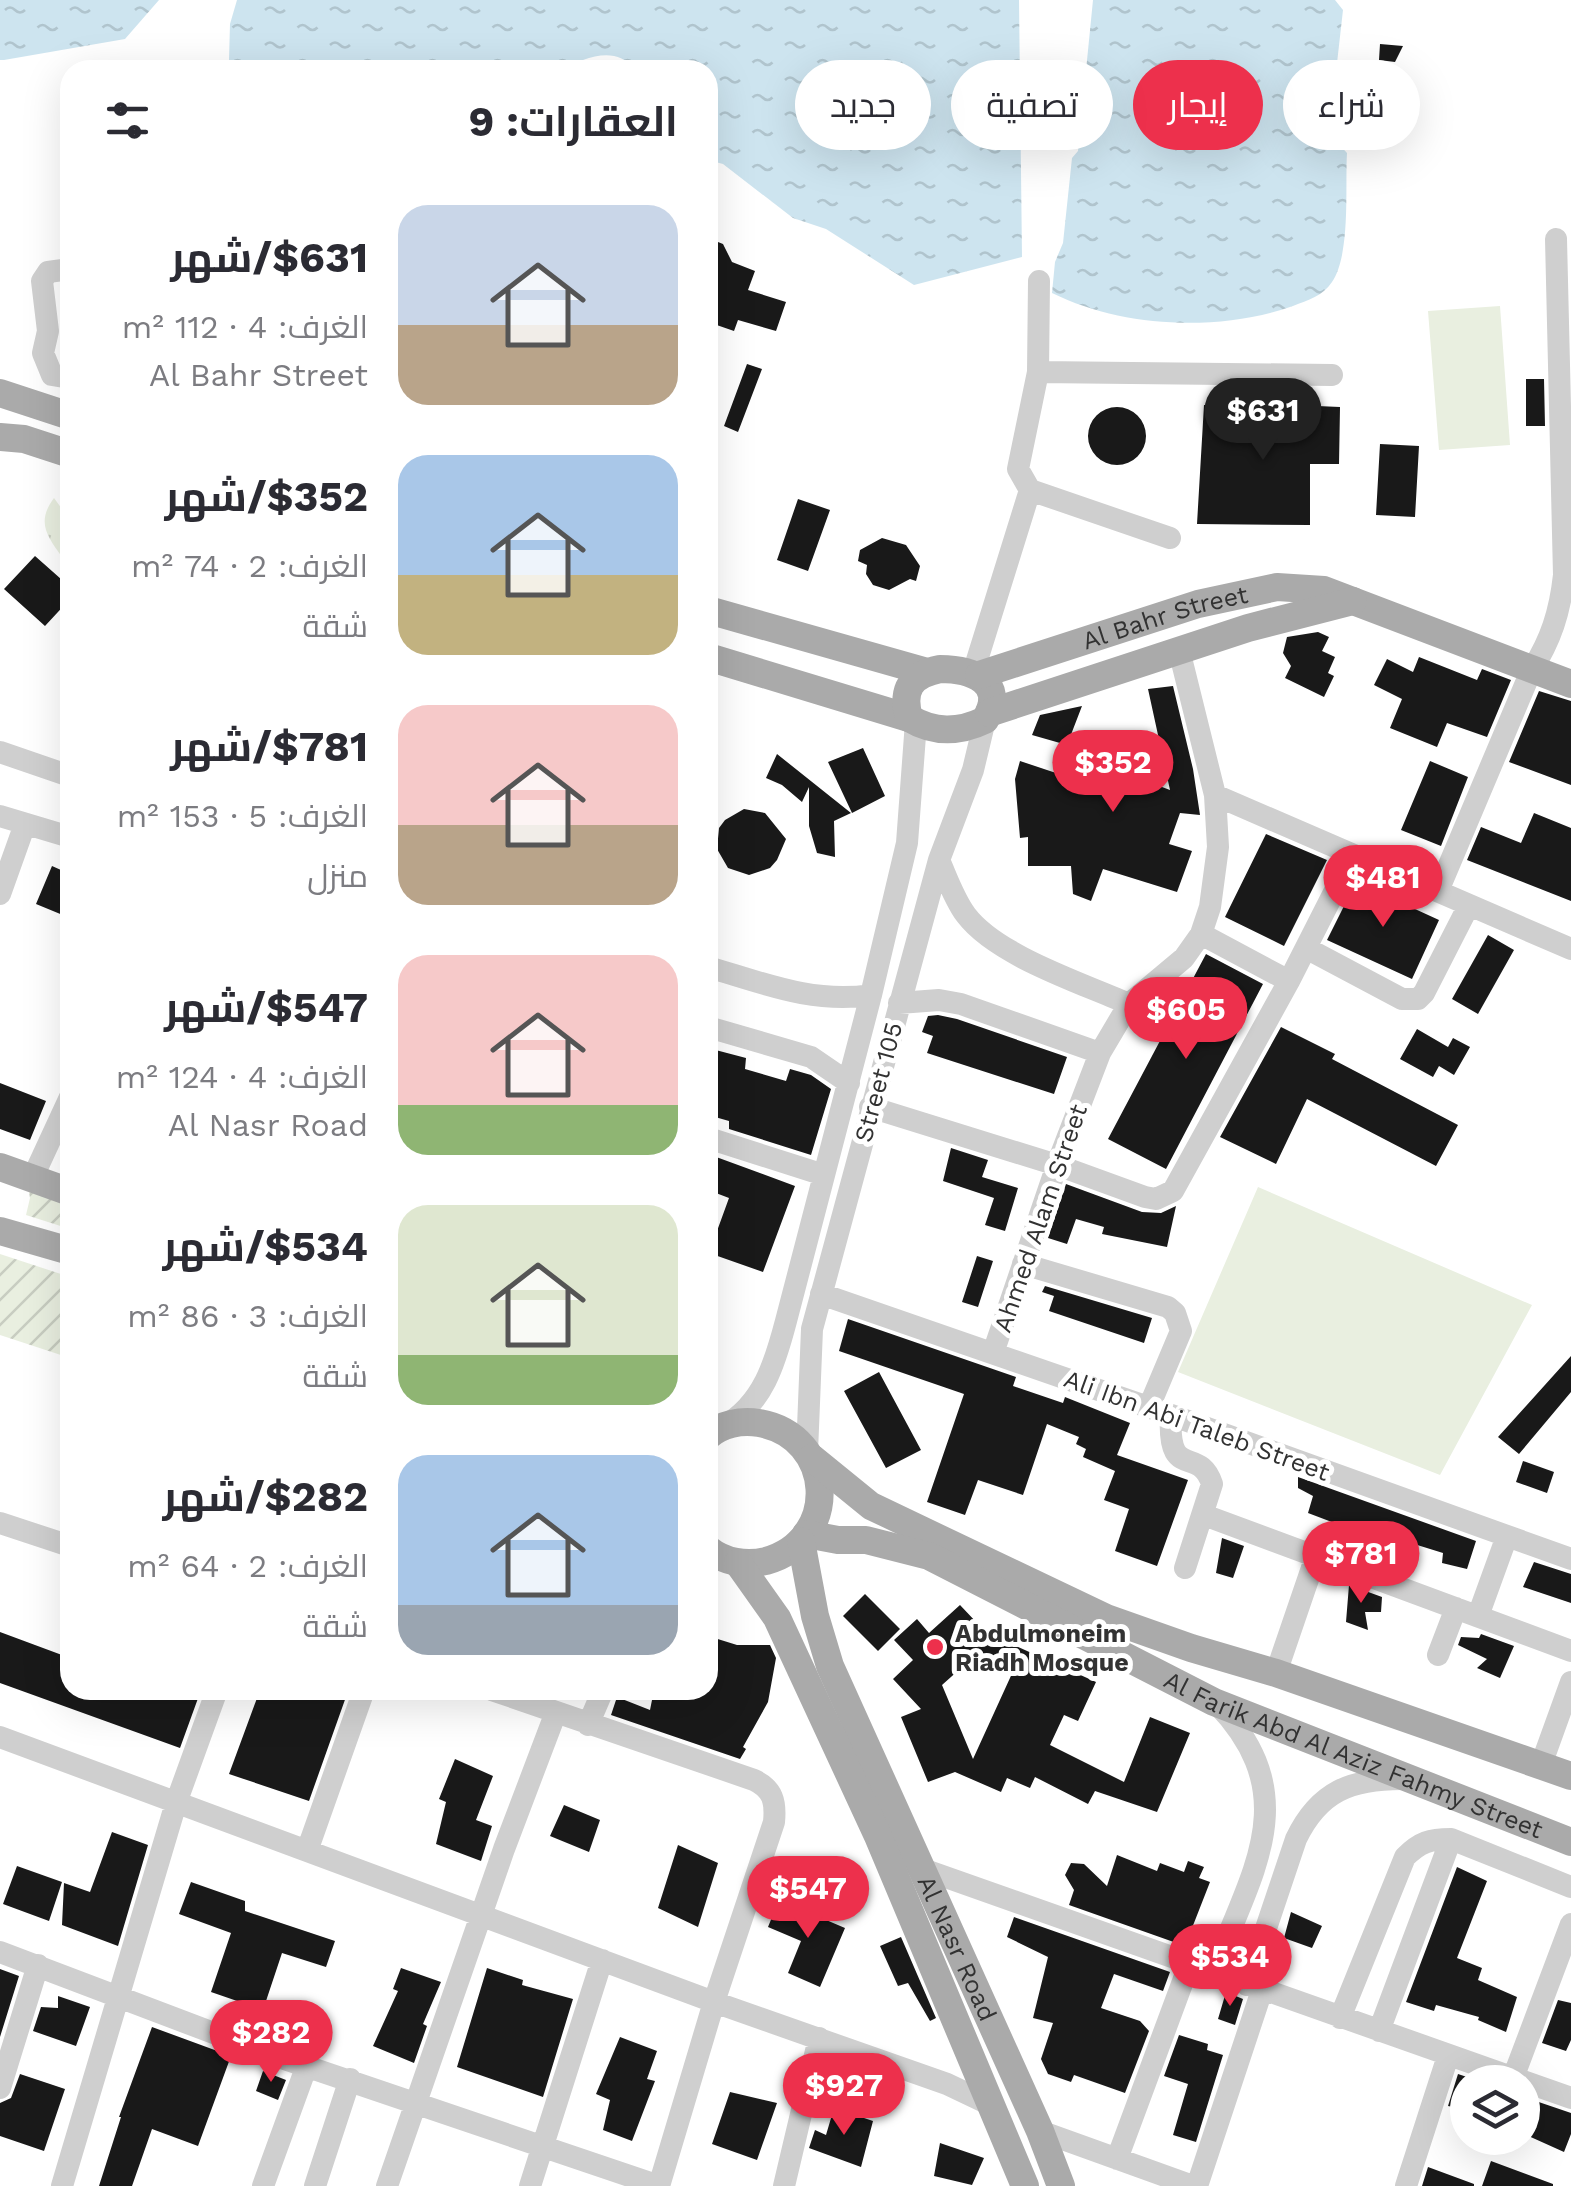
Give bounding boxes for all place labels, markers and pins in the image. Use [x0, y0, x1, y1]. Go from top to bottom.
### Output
pin: $631 [1204, 378, 1322, 463]
pin: $352 [1054, 730, 1172, 815]
pin: $481 [1324, 845, 1442, 930]
pin: $605 [1127, 977, 1245, 1062]
pin: $781 [1302, 1521, 1420, 1606]
place label: Abdulmoneim Riadh Mosque [955, 1619, 1129, 1677]
marker: Abdulmoneim Riadh Mosque [924, 1636, 946, 1658]
pin: $547 [749, 1856, 867, 1941]
pin: $534 [1171, 1924, 1289, 2009]
pin: $282 [212, 2000, 330, 2085]
pin: $927 [785, 2053, 903, 2138]

